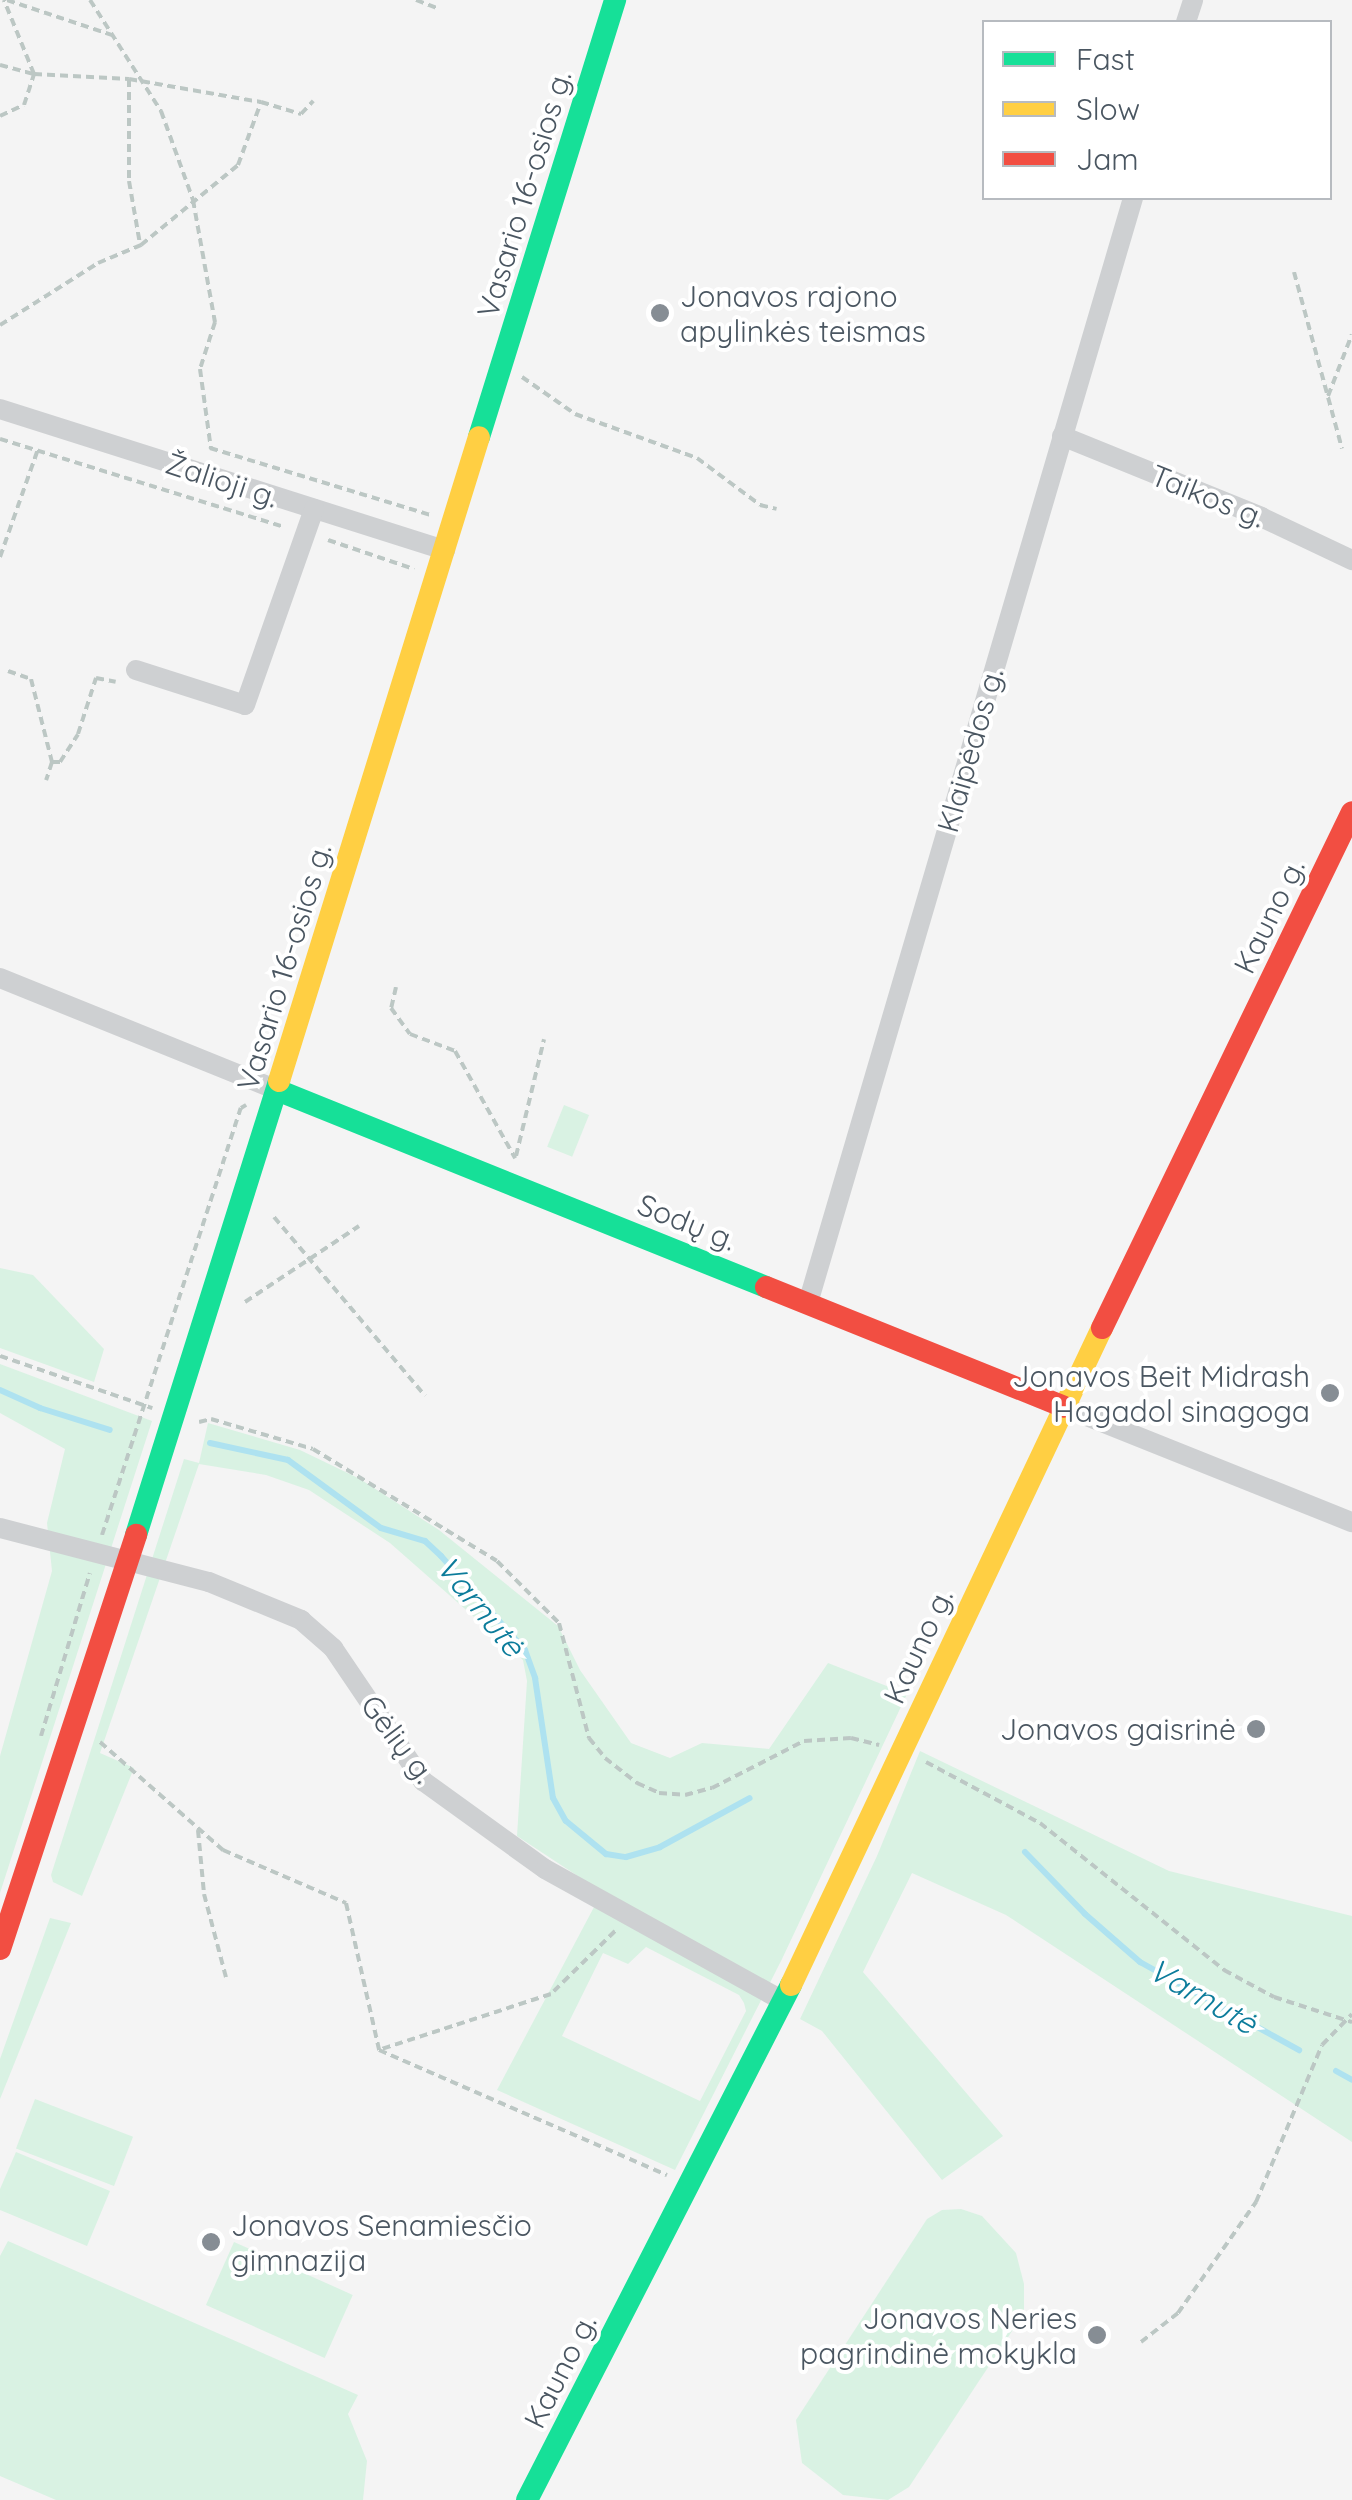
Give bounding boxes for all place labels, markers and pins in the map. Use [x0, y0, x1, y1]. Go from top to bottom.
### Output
place label: Jonavos rajono apylinkės teismas [680, 278, 926, 348]
marker: Jonavos rajono apylinkės teismas [649, 302, 671, 324]
place label: Jonavos Beit Midrash Hagadol sinagoga [1012, 1358, 1310, 1428]
marker: Jonavos Beit Midrash Hagadol sinagoga [1319, 1382, 1341, 1404]
place label: Jonavos gaisrinė [1000, 1711, 1236, 1747]
marker: Jonavos gaisrinė [1245, 1718, 1267, 1740]
place label: Jonavos Senamiesčio gimnazija [231, 2207, 532, 2278]
marker: Jonavos Senamiesčio gimnazija [200, 2231, 222, 2253]
place label: Jonavos Neries pagrindinė mokykla [800, 2300, 1077, 2370]
marker: Jonavos Neries pagrindinė mokykla [1086, 2324, 1108, 2346]

